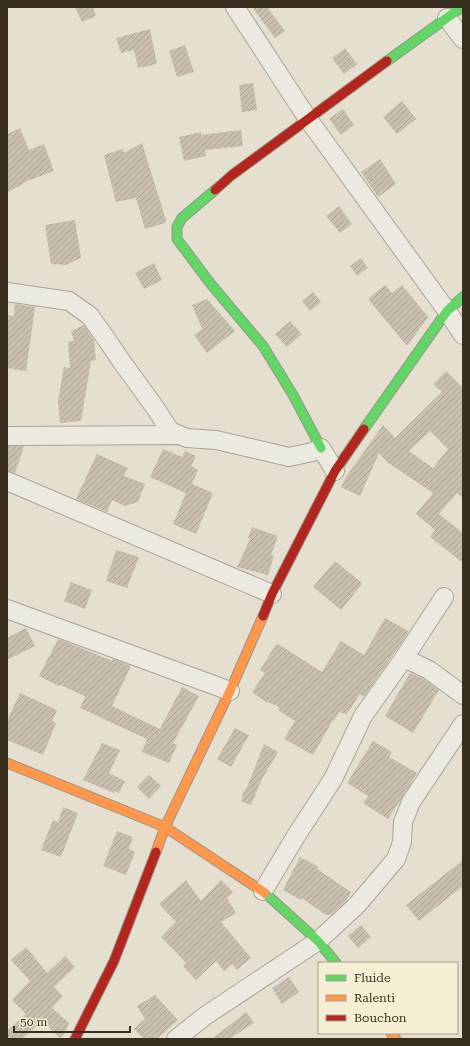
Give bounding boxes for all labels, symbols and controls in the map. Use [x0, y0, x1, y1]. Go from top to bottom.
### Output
legend [318, 962, 458, 1034]
text: Fluide [354, 971, 391, 985]
text: Ralenti [354, 991, 395, 1005]
scale bar [14, 1008, 130, 1034]
text: Bouchon [354, 1011, 407, 1025]
text: 50 m [20, 1015, 47, 1029]

